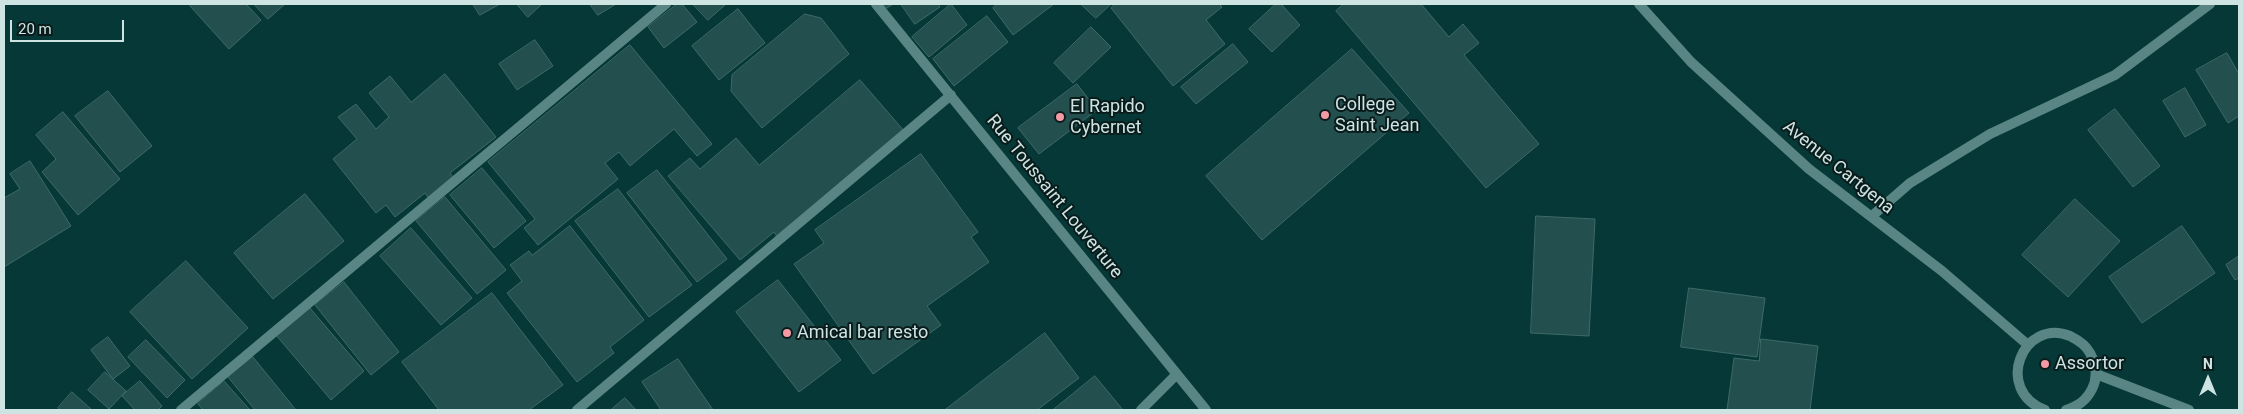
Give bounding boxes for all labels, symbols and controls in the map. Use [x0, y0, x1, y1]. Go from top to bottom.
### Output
scale bar [12, 10, 126, 42]
text: 20 m [18, 20, 52, 38]
place label: College Saint Jean [1335, 94, 1419, 136]
place label: El Rapido Cybernet [1070, 96, 1145, 138]
marker: College Saint Jean [1319, 109, 1331, 121]
street label: Rue Toussaint Louverture [981, 111, 1127, 283]
marker: El Rapido Cybernet [1054, 111, 1066, 123]
street label: Avenue Cartgena [1778, 117, 1898, 219]
place label: Amical bar resto [797, 322, 928, 344]
marker: Amical bar resto [781, 327, 793, 339]
place label: Assortor [2055, 353, 2124, 375]
north arrow [2183, 354, 2233, 404]
text: N [2203, 356, 2213, 372]
marker: Assortor [2039, 358, 2051, 370]

